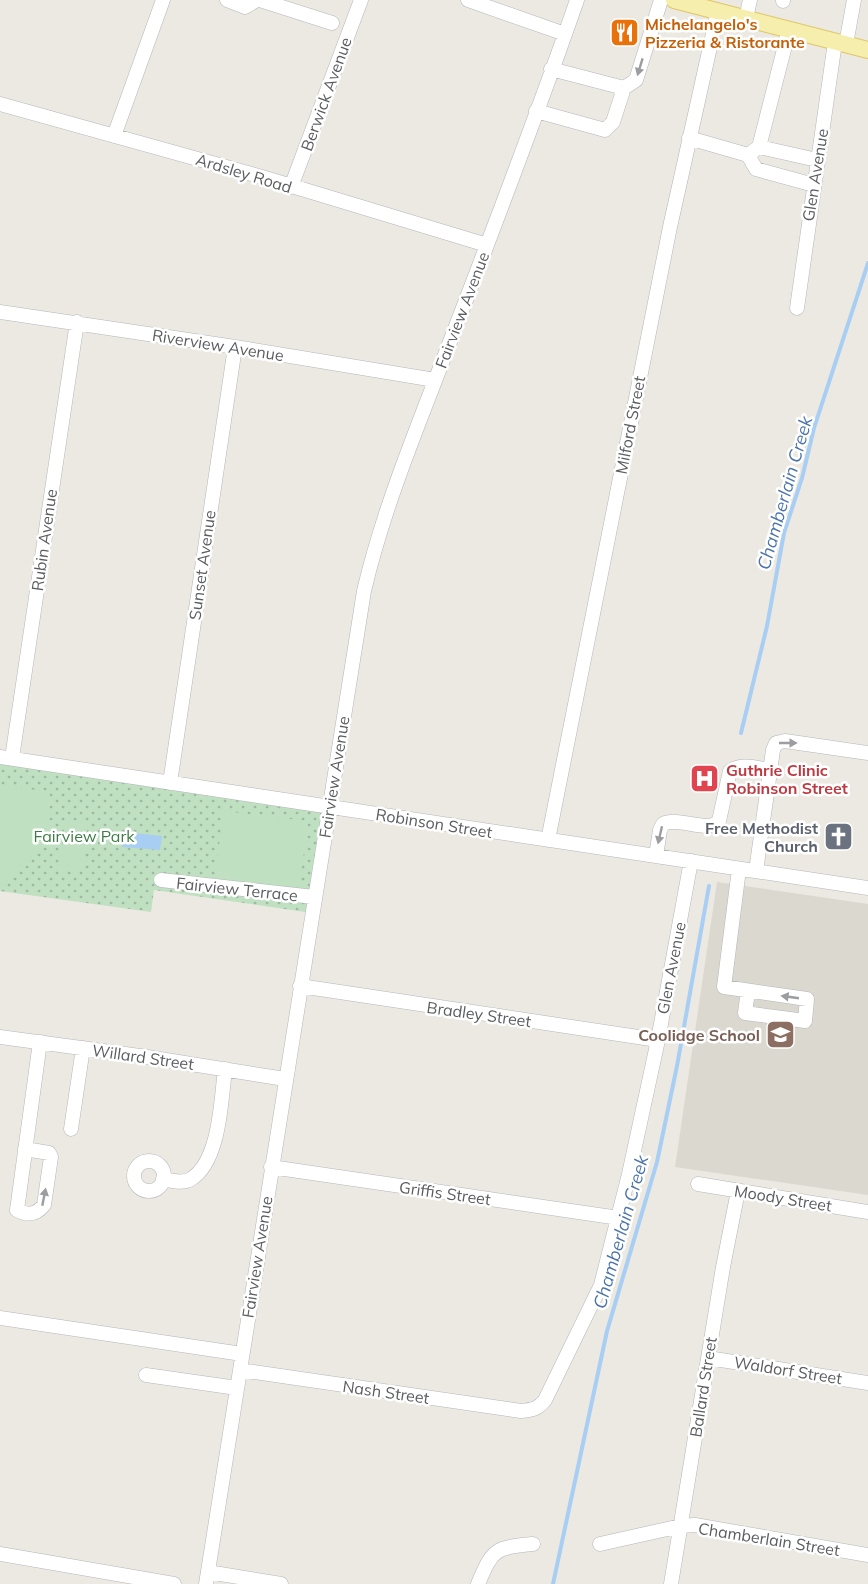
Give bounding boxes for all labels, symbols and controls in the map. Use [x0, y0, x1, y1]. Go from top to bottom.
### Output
place label: Michelangelo's Pizzeria & Ristorante [645, 14, 805, 52]
restaurant icon: Michelangelo's Pizzeria & Ristorante [608, 17, 640, 49]
street label: Berwick Avenue [296, 34, 356, 154]
one-way arrow [635, 58, 644, 76]
street label: Glen Avenue [798, 127, 832, 223]
street label: Ardsley Road [194, 149, 294, 197]
street label: Fairview Avenue [431, 249, 493, 371]
street label: Riverview Avenue [151, 325, 285, 365]
street label: Milford Street [611, 374, 649, 476]
water label: Chamberlain Creek [752, 413, 818, 572]
street label: Rubin Avenue [27, 488, 61, 592]
street label: Sunset Avenue [184, 509, 220, 621]
street label: Fairview Avenue [314, 715, 354, 839]
one-way arrow [778, 738, 797, 747]
place label: Guthrie Clinic Robinson Street [726, 760, 848, 798]
hospital icon: Guthrie Clinic Robinson Street [689, 763, 721, 795]
street label: Robinson Street [374, 804, 494, 842]
place label: Free Methodist Church [705, 818, 818, 856]
church icon: Free Methodist Church [823, 821, 855, 853]
park label: Fairview Park [33, 826, 135, 846]
one-way arrow [655, 826, 665, 844]
street label: Fairview Terrace [175, 873, 299, 905]
street label: Glen Avenue [652, 920, 690, 1016]
one-way arrow [781, 992, 800, 1001]
street label: Bradley Street [426, 997, 533, 1031]
school or university icon: Coolidge School [765, 1019, 797, 1051]
place label: Coolidge School [638, 1025, 760, 1045]
street label: Willard Street [91, 1040, 196, 1074]
water label: Chamberlain Creek [588, 1152, 654, 1311]
street label: Griffis Street [398, 1177, 492, 1209]
street label: Moody Street [733, 1180, 834, 1216]
one-way arrow [40, 1187, 49, 1206]
street label: Fairview Avenue [237, 1195, 277, 1319]
street label: Ballard Street [685, 1335, 721, 1439]
street label: Waldorf Street [733, 1352, 844, 1388]
street label: Nash Street [341, 1376, 431, 1408]
street label: Chamberlain Street [697, 1518, 842, 1560]

